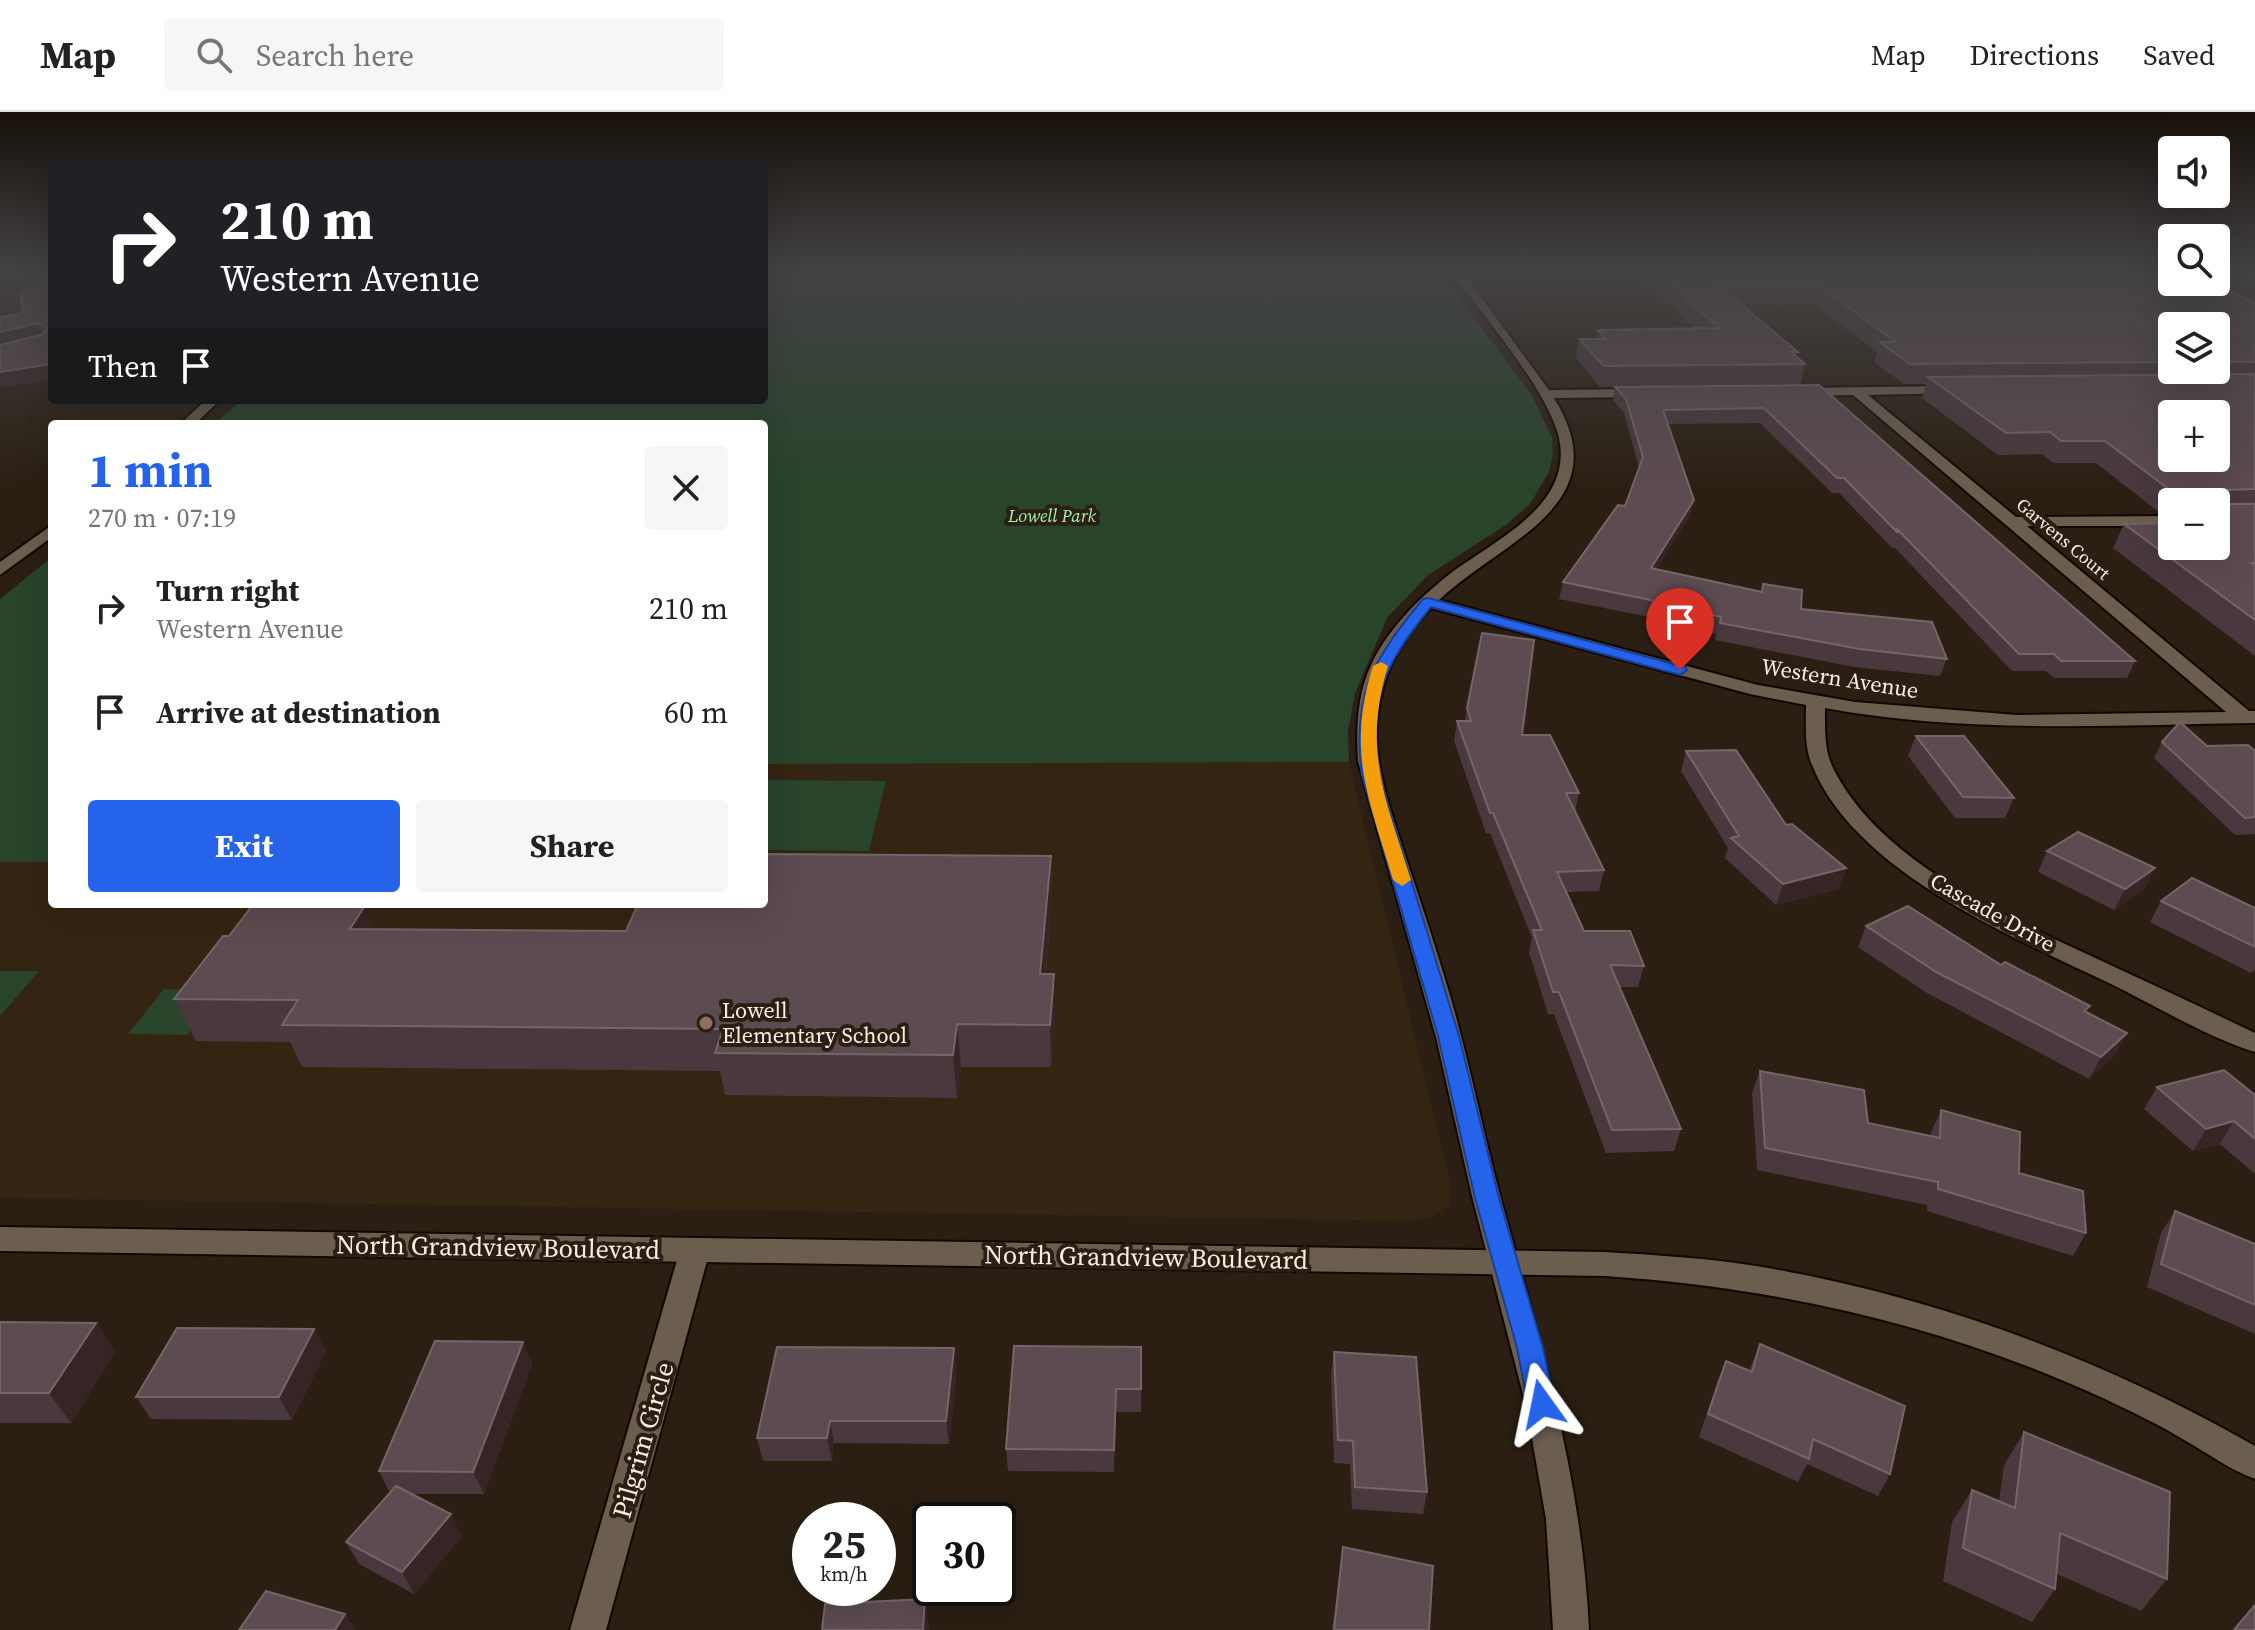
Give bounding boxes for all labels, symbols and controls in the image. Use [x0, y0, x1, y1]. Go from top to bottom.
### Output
search box [164, 19, 724, 91]
text: Map [40, 29, 116, 81]
icon: search [192, 33, 236, 77]
text: Search here [256, 35, 414, 76]
text: Map [1871, 36, 1926, 74]
text: Directions [1970, 36, 2099, 74]
text: Saved [2143, 36, 2215, 74]
map controls [2158, 136, 2230, 560]
button: sound [2158, 136, 2230, 208]
text: 210 m [220, 181, 374, 258]
icon: right [88, 192, 192, 296]
button: search [2158, 224, 2230, 296]
text: Western Avenue [220, 254, 480, 303]
button: layers [2158, 312, 2230, 384]
icon: arrive [174, 344, 218, 388]
text: Then [88, 346, 158, 387]
button: + [2158, 400, 2230, 472]
text: 1 min [88, 437, 213, 503]
button: close [644, 446, 728, 530]
button: − [2158, 488, 2230, 560]
street label: Garvens Court [2011, 492, 2116, 585]
text: 270 m · 07:19 [88, 500, 236, 536]
park label: Lowell Park [1007, 503, 1097, 528]
text: Turn right [156, 570, 299, 611]
icon: right [88, 586, 132, 630]
text: 210 m [649, 588, 728, 629]
pin [1646, 588, 1714, 670]
icon: arrive [1658, 600, 1702, 644]
text: Western Avenue [156, 611, 344, 647]
street label: Western Avenue [1759, 651, 1921, 705]
icon: arrive [88, 690, 132, 734]
text: Arrive at destination [156, 692, 441, 733]
text: 60 m [664, 692, 728, 733]
button: Exit [88, 800, 400, 892]
button: Share [416, 800, 728, 892]
street label: Cascade Drive [1925, 865, 2061, 959]
place label: Lowell Elementary School [722, 995, 907, 1050]
marker: Lowell Elementary School [697, 1014, 715, 1032]
street label: North Grandview Boulevard [336, 1226, 660, 1268]
street label: North Grandview Boulevard [984, 1236, 1308, 1278]
street label: Pilgrim Circle [604, 1358, 682, 1522]
position arrow [1500, 1362, 1584, 1446]
speed limit sign: 30 [912, 1502, 1016, 1606]
text: 25 [822, 1517, 866, 1571]
text: km/h [820, 1560, 868, 1588]

